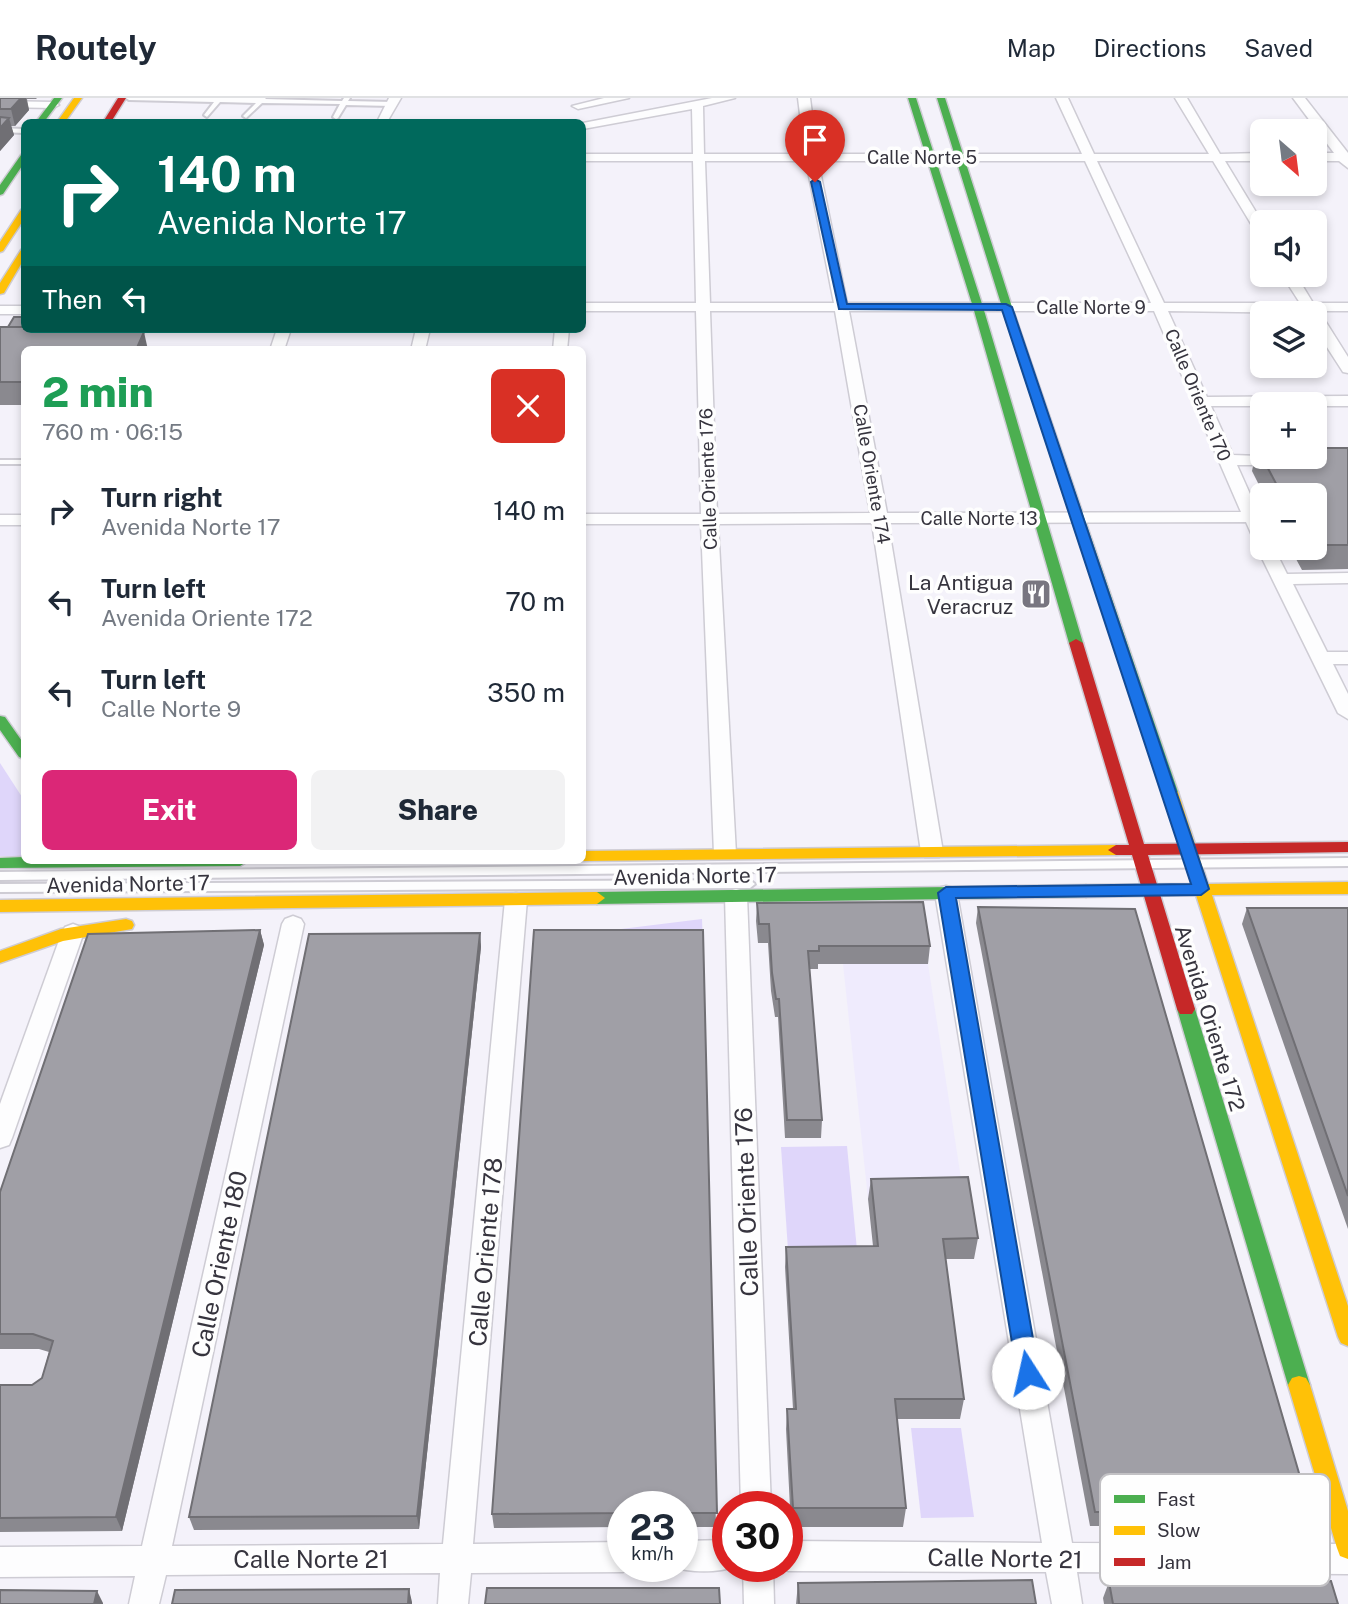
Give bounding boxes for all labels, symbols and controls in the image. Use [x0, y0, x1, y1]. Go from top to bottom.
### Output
text: Routely [35, 29, 157, 67]
text: Map [1007, 34, 1056, 62]
text: Directions [1094, 34, 1206, 62]
text: Saved [1244, 34, 1313, 62]
pin [785, 110, 845, 182]
north arrow [1250, 119, 1326, 196]
map controls [1250, 119, 1327, 560]
icon: arrive [796, 121, 834, 159]
text: 140 m [157, 145, 297, 203]
icon: right [42, 147, 133, 238]
street label: Calle Norte 5 [867, 147, 977, 168]
text: Avenida Norte 17 [157, 204, 407, 241]
button: sound [1250, 210, 1327, 287]
icon: left [116, 280, 154, 318]
text: Then [42, 284, 102, 315]
street label: Calle Norte 9 [1036, 297, 1146, 318]
button: layers [1250, 301, 1327, 378]
street label: Calle Oriente 170 [1161, 326, 1235, 464]
text: 2 min [42, 367, 154, 416]
button: close [491, 369, 565, 443]
button: + [1250, 392, 1327, 469]
street label: Calle Oriente 174 [849, 402, 895, 546]
street label: Calle Oriente 176 [695, 408, 721, 550]
text: 760 m · 06:15 [42, 418, 183, 445]
text: Turn right [101, 482, 223, 513]
button: − [1250, 483, 1327, 560]
icon: right [42, 492, 80, 530]
text: 140 m [493, 495, 565, 526]
street label: Calle Norte 13 [920, 508, 1038, 529]
text: Avenida Norte 17 [101, 513, 280, 540]
place label: La Antigua Veracruz [908, 570, 1013, 619]
text: Turn left [101, 573, 206, 604]
restaurant icon: La Antigua Veracruz [1019, 577, 1053, 611]
icon: left [42, 583, 80, 621]
text: 70 m [505, 586, 565, 617]
text: Avenida Oriente 172 [101, 604, 313, 631]
text: Turn left [101, 664, 206, 695]
icon: left [42, 674, 80, 712]
text: 350 m [487, 677, 565, 708]
text: Calle Norte 9 [101, 695, 241, 722]
button: Exit [42, 770, 297, 850]
button: Share [311, 770, 565, 850]
street label: Avenida Norte 17 [613, 862, 777, 890]
street label: Avenida Norte 17 [46, 870, 210, 898]
street label: Avenida Oriente 172 [1170, 922, 1250, 1114]
street label: Calle Oriente 176 [729, 1107, 763, 1297]
street label: Calle Oriente 178 [463, 1156, 507, 1348]
street label: Calle Oriente 180 [186, 1168, 252, 1360]
position arrow [991, 1336, 1065, 1410]
legend [1100, 1474, 1330, 1586]
text: Fast [1157, 1488, 1195, 1510]
speed limit sign: 30 [712, 1491, 803, 1582]
text: 23 [630, 1507, 675, 1548]
text: Slow [1157, 1519, 1201, 1541]
text: km/h [631, 1543, 674, 1564]
street label: Calle Norte 21 [927, 1543, 1083, 1573]
street label: Calle Norte 21 [233, 1545, 389, 1573]
text: Jam [1157, 1551, 1191, 1573]

